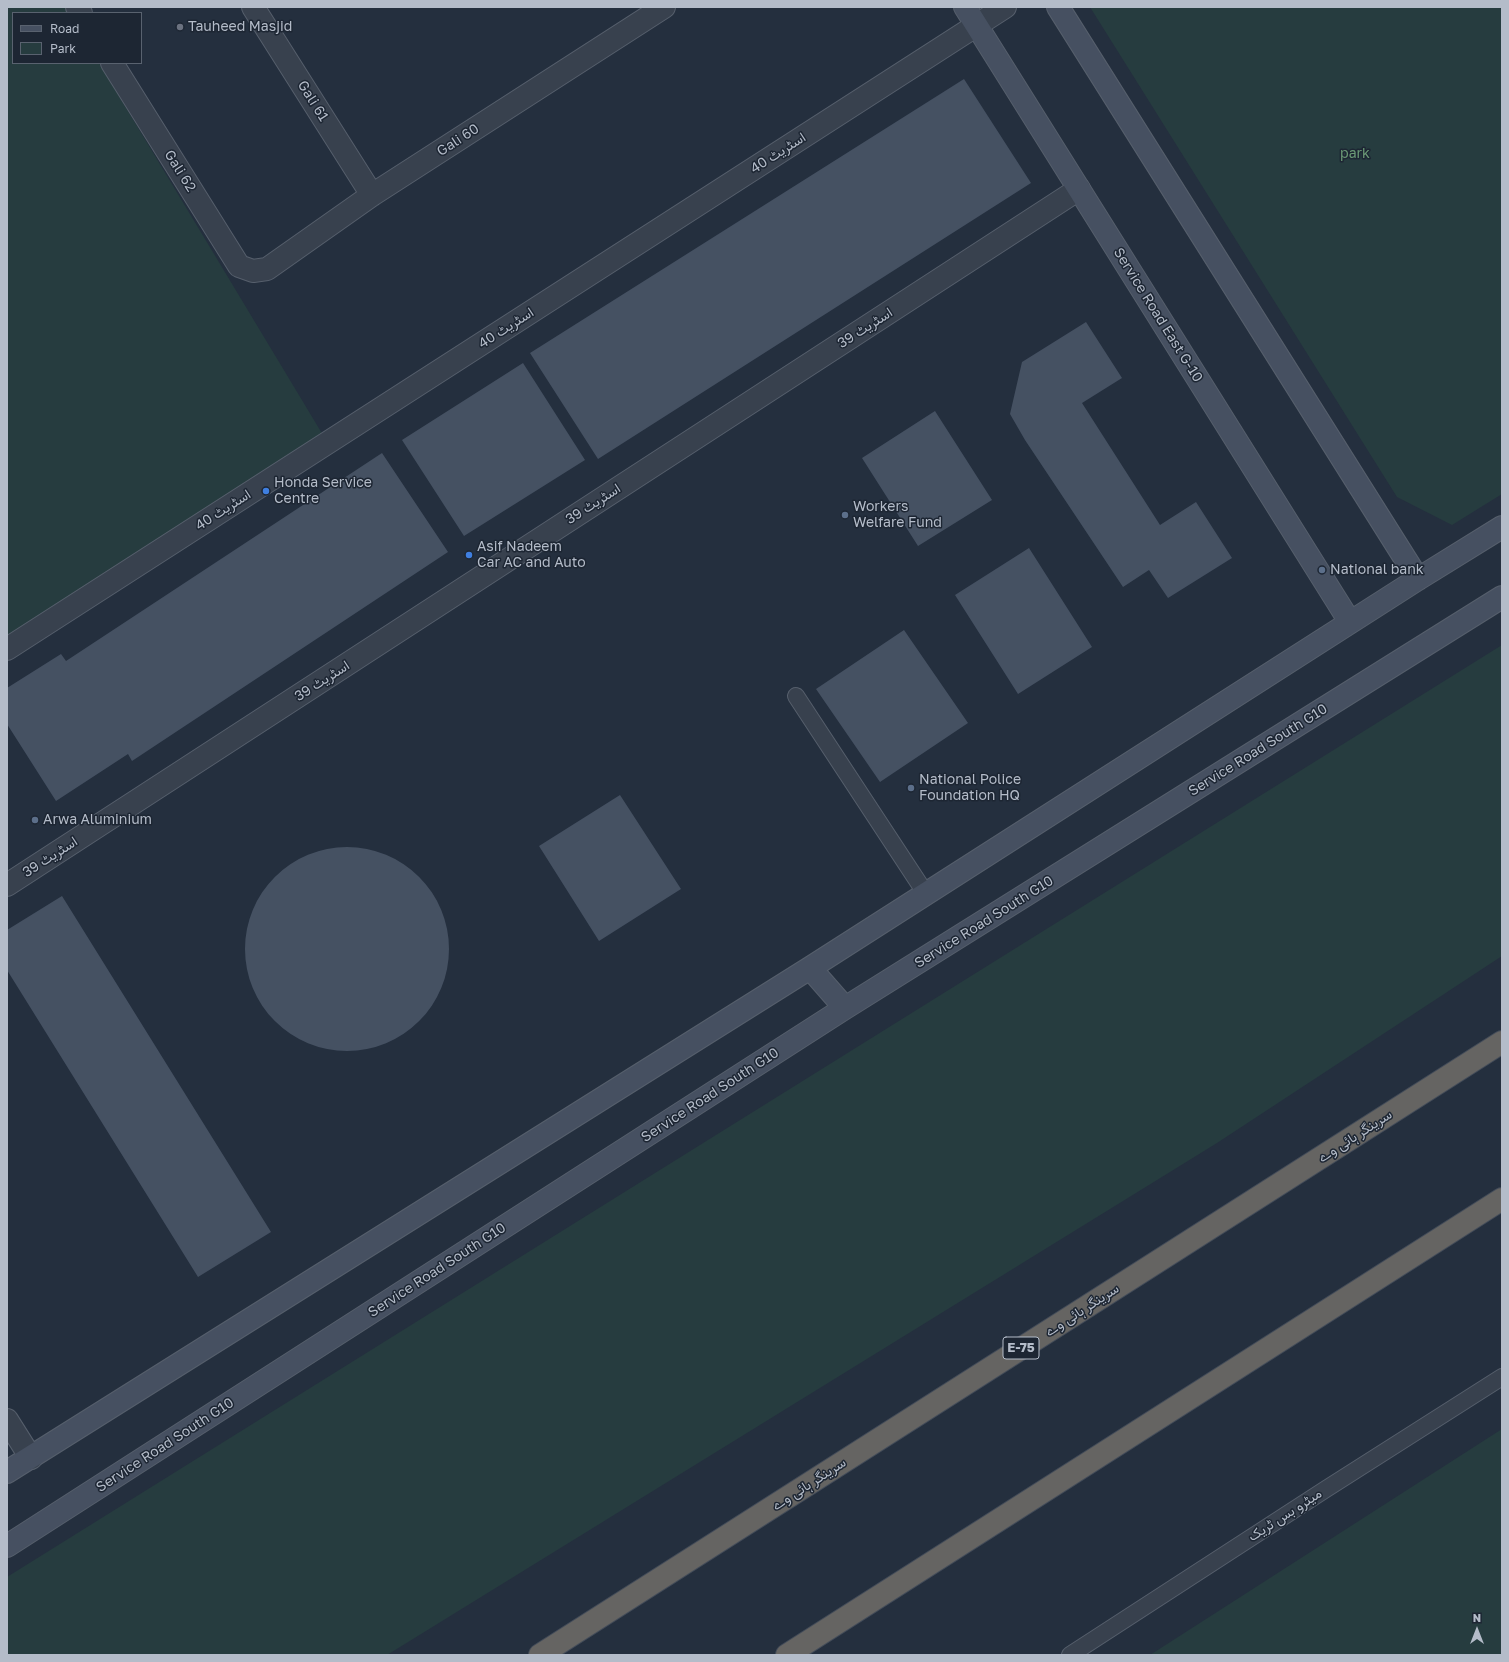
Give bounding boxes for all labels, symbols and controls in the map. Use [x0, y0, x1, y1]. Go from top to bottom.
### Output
legend [12, 12, 142, 64]
place label: Tauheed Masjid [188, 19, 292, 35]
text: Road [50, 21, 79, 36]
marker: Tauheed Masjid [175, 22, 185, 32]
text: Park [50, 41, 76, 56]
street label: Gali 61 [294, 78, 332, 124]
street label: Gali 60 [434, 120, 482, 160]
street label: اسٹریٹ 40 [747, 129, 809, 177]
park label: park [1340, 146, 1370, 162]
street label: Gali 62 [161, 147, 199, 195]
street label: Service Road East G-10 [1110, 245, 1206, 385]
street label: اسٹریٹ 40 [475, 304, 537, 352]
street label: اسٹریٹ 39 [834, 304, 896, 352]
place label: Honda Service Centre [274, 475, 372, 508]
street label: اسٹریٹ 39 [562, 480, 624, 528]
street label: اسٹریٹ 40 [192, 486, 254, 534]
marker: Honda Service Centre [261, 486, 271, 496]
place label: Workers Welfare Fund [853, 499, 942, 532]
marker: Workers Welfare Fund [840, 510, 850, 520]
place label: Asif Nadeem Car AC and Auto [477, 539, 586, 572]
marker: Asif Nadeem Car AC and Auto [464, 550, 474, 560]
place label: National bank [1330, 562, 1424, 578]
marker: National bank [1317, 565, 1327, 575]
street label: اسٹریٹ 39 [291, 657, 353, 705]
street label: Service Road South G10 [1186, 700, 1330, 800]
place label: National Police Foundation HQ [919, 772, 1021, 804]
marker: National Police Foundation HQ [906, 783, 916, 793]
place label: Arwa Aluminium [43, 812, 152, 828]
marker: Arwa Aluminium [30, 815, 40, 825]
street label: اسٹریٹ 39 [19, 833, 81, 881]
street label: Service Road South G10 [912, 872, 1056, 972]
street label: Service Road South G10 [638, 1044, 782, 1146]
street label: سرینگر ہائی وے [1315, 1106, 1395, 1166]
street label: Service Road South G10 [365, 1219, 509, 1321]
street label: سرینگر ہائی وے [1042, 1280, 1122, 1340]
road number: E-75 [1003, 1337, 1039, 1359]
street label: Service Road South G10 [93, 1394, 237, 1496]
street label: سرینگر ہائی وے [769, 1454, 849, 1514]
street label: میٹرو بس ٹریک [1245, 1485, 1325, 1545]
north arrow [1457, 1610, 1497, 1650]
text: N [1473, 1611, 1481, 1624]

